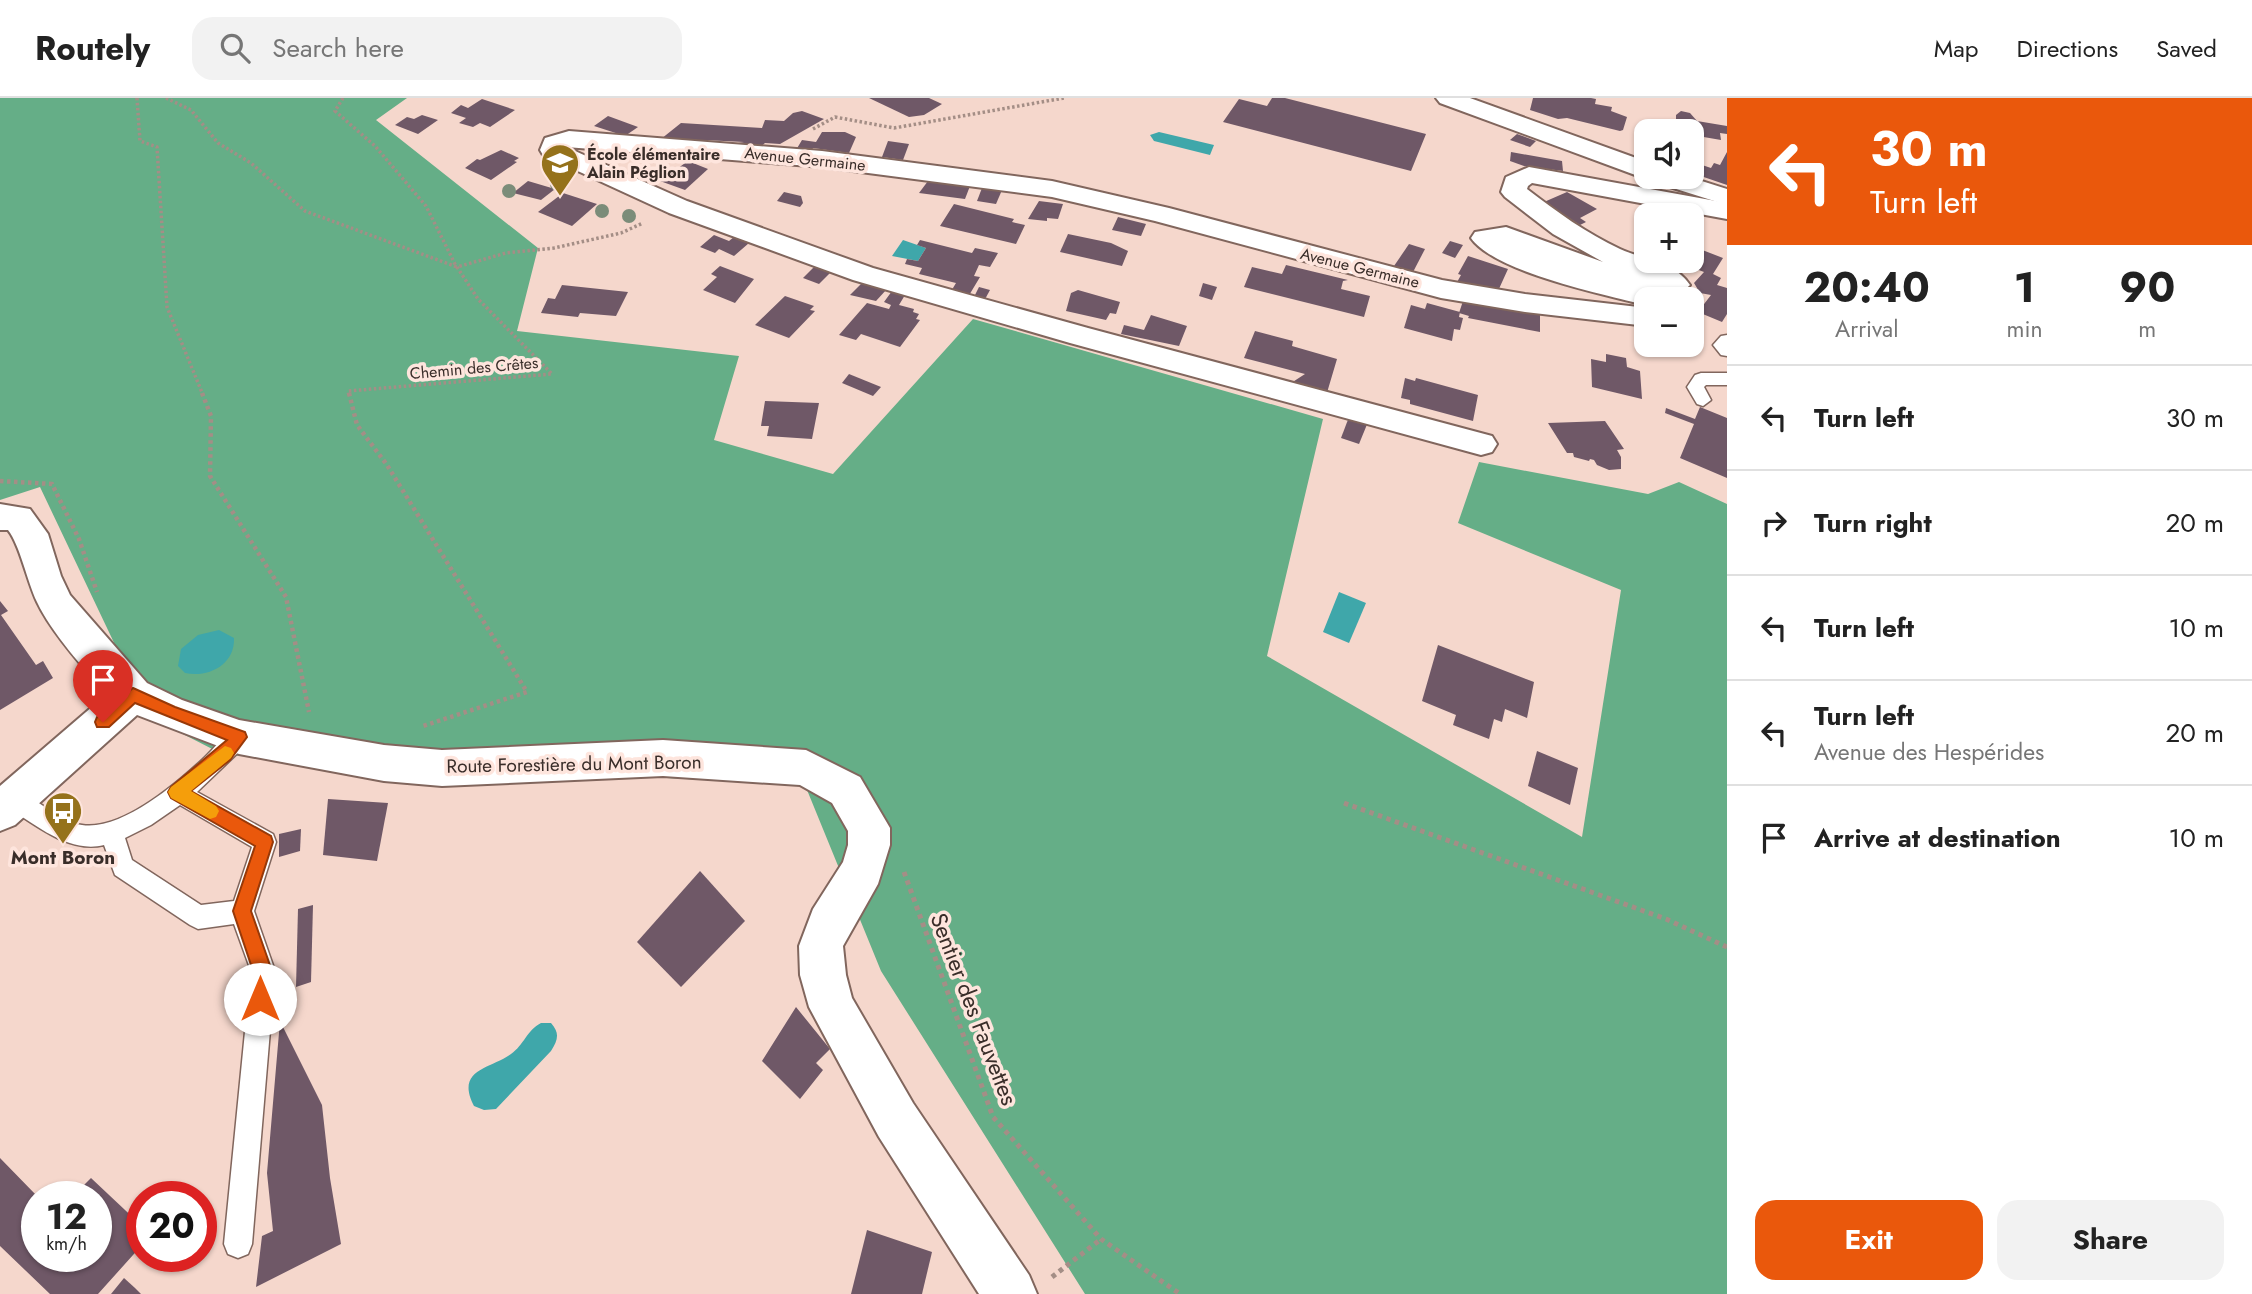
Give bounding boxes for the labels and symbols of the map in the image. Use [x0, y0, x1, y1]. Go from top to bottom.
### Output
street label: Avenue Germaine [743, 141, 867, 177]
school or university icon: École élémentaire Alain Péglion [539, 142, 581, 197]
place label: École élémentaire Alain Péglion [586, 143, 720, 184]
street label: Avenue Germaine [1298, 242, 1422, 294]
street label: Chemin des Crêtes [409, 351, 539, 385]
pin [73, 650, 133, 722]
street label: Route Forestière du Mont Boron [446, 748, 702, 780]
bus stop icon: Mont Boron [42, 790, 84, 845]
place label: Mont Boron [11, 844, 115, 871]
street label: Sentier des Fauvettes [922, 908, 1026, 1110]
position arrow [223, 962, 297, 1036]
speed limit sign: 20 [126, 1181, 217, 1272]

